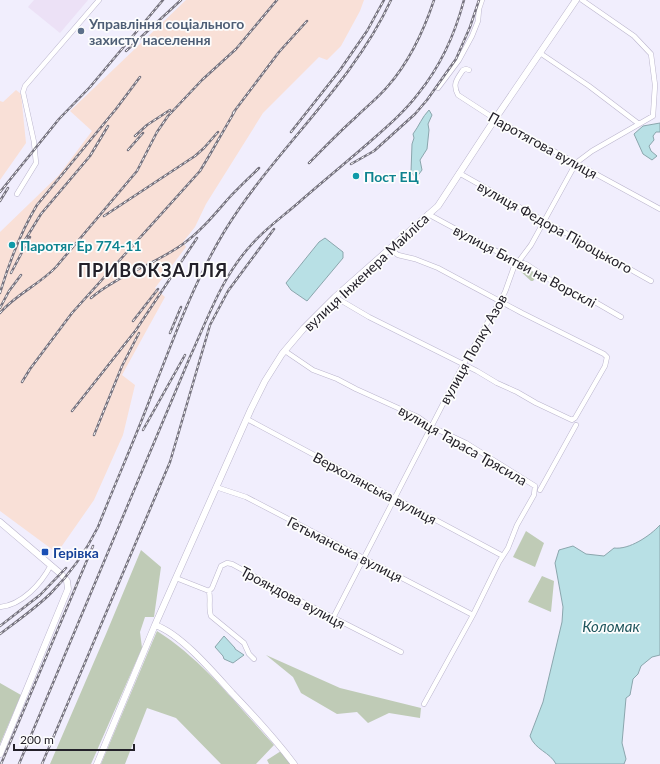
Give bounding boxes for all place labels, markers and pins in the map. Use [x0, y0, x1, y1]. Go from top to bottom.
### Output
place label: Управління соціального захисту населення [88, 15, 244, 48]
marker: Управління соціального захисту населення [76, 26, 86, 36]
place label: Пост ЕЦ [364, 168, 419, 185]
marker: Пост ЕЦ [351, 171, 361, 181]
place label: Паротяг Ер 774-11 [20, 237, 142, 254]
marker: Паротяг Ер 774-11 [7, 240, 17, 250]
place label: Герівка [53, 544, 99, 561]
marker: Герівка [40, 547, 50, 557]

